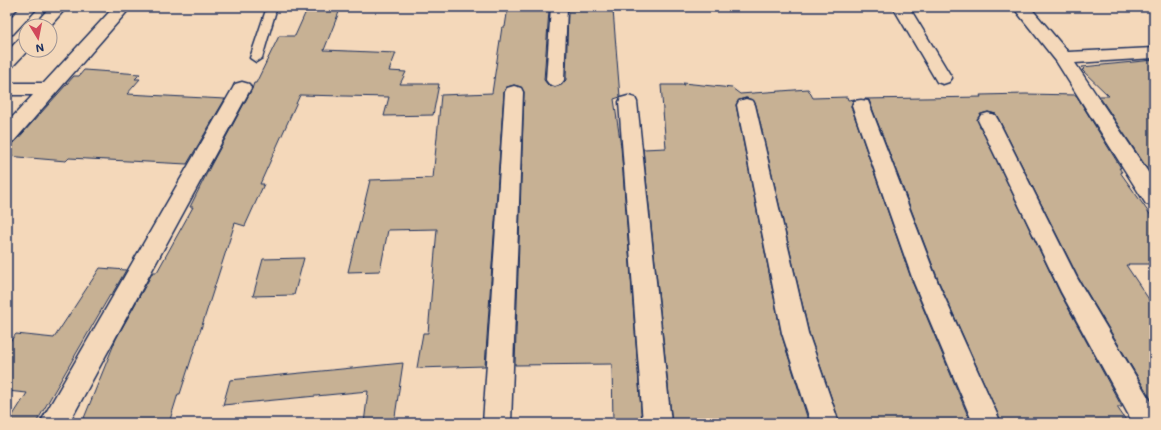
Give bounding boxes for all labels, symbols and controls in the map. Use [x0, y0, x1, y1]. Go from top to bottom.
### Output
north arrow [18, 18, 58, 58]
text: N [34, 40, 45, 56]

